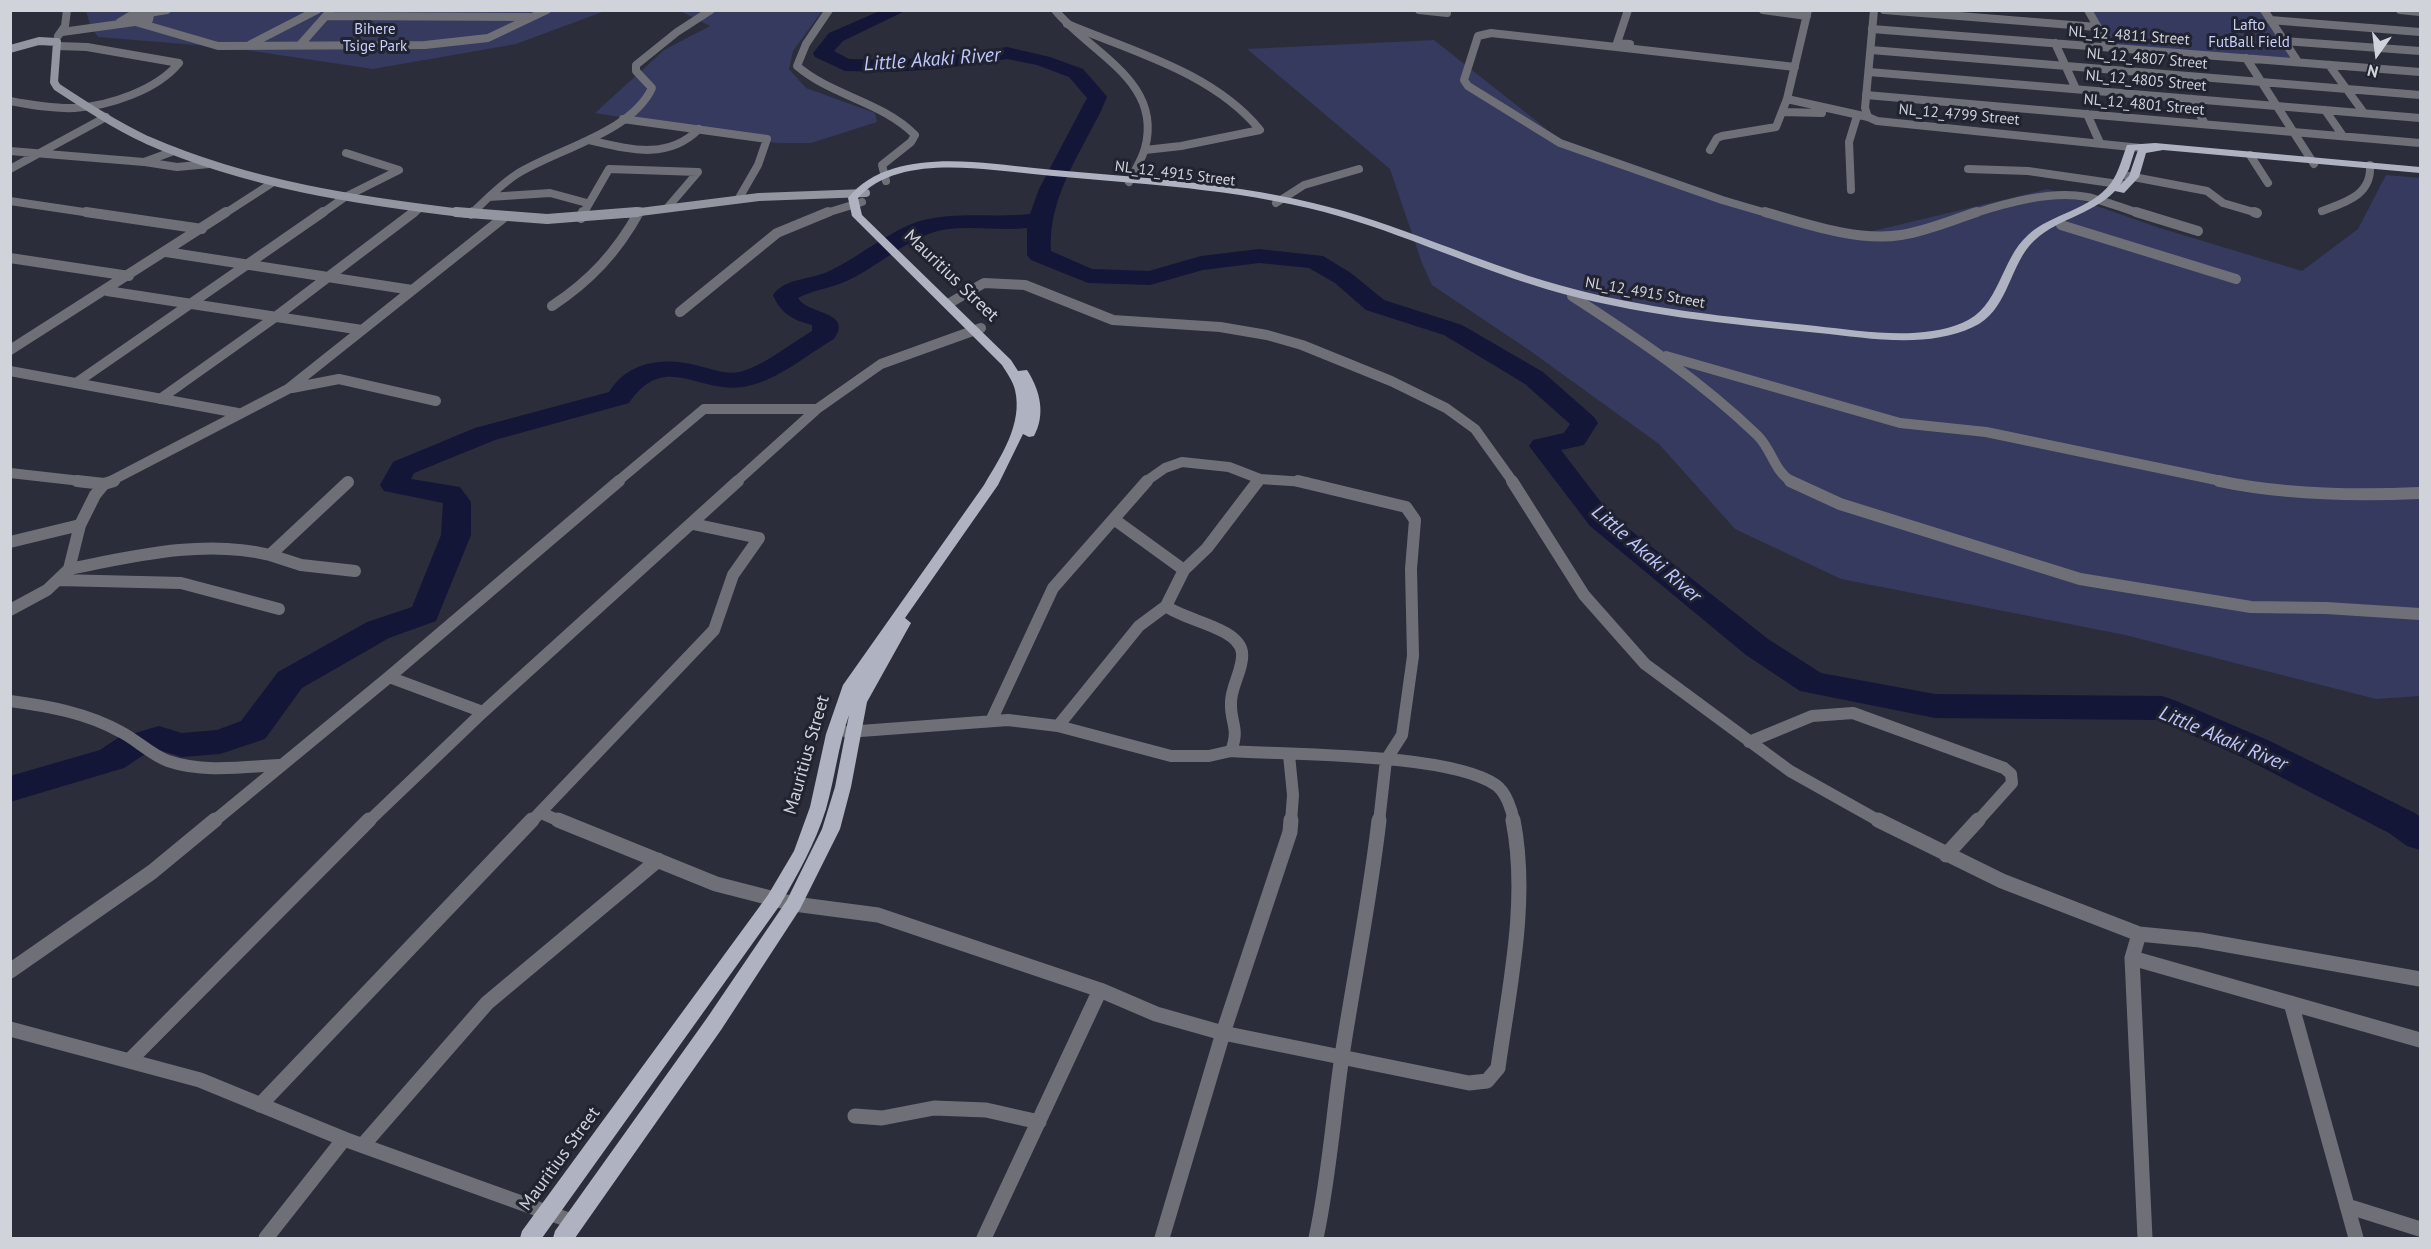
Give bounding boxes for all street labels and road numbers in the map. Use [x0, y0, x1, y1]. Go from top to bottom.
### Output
street label: NL_12_4811 Street [2068, 23, 2190, 49]
street label: NL_12_4807 Street [2086, 45, 2208, 73]
street label: NL_12_4805 Street [2085, 67, 2207, 95]
street label: NL_12_4801 Street [2083, 91, 2205, 119]
street label: NL_12_4799 Street [1898, 101, 2020, 129]
street label: NL_12_4915 Street [1114, 158, 1236, 190]
street label: Mauritius Street [899, 226, 1003, 326]
street label: NL_12_4915 Street [1584, 274, 1706, 312]
street label: Mauritius Street [780, 693, 834, 817]
street label: Mauritius Street [515, 1103, 605, 1215]

